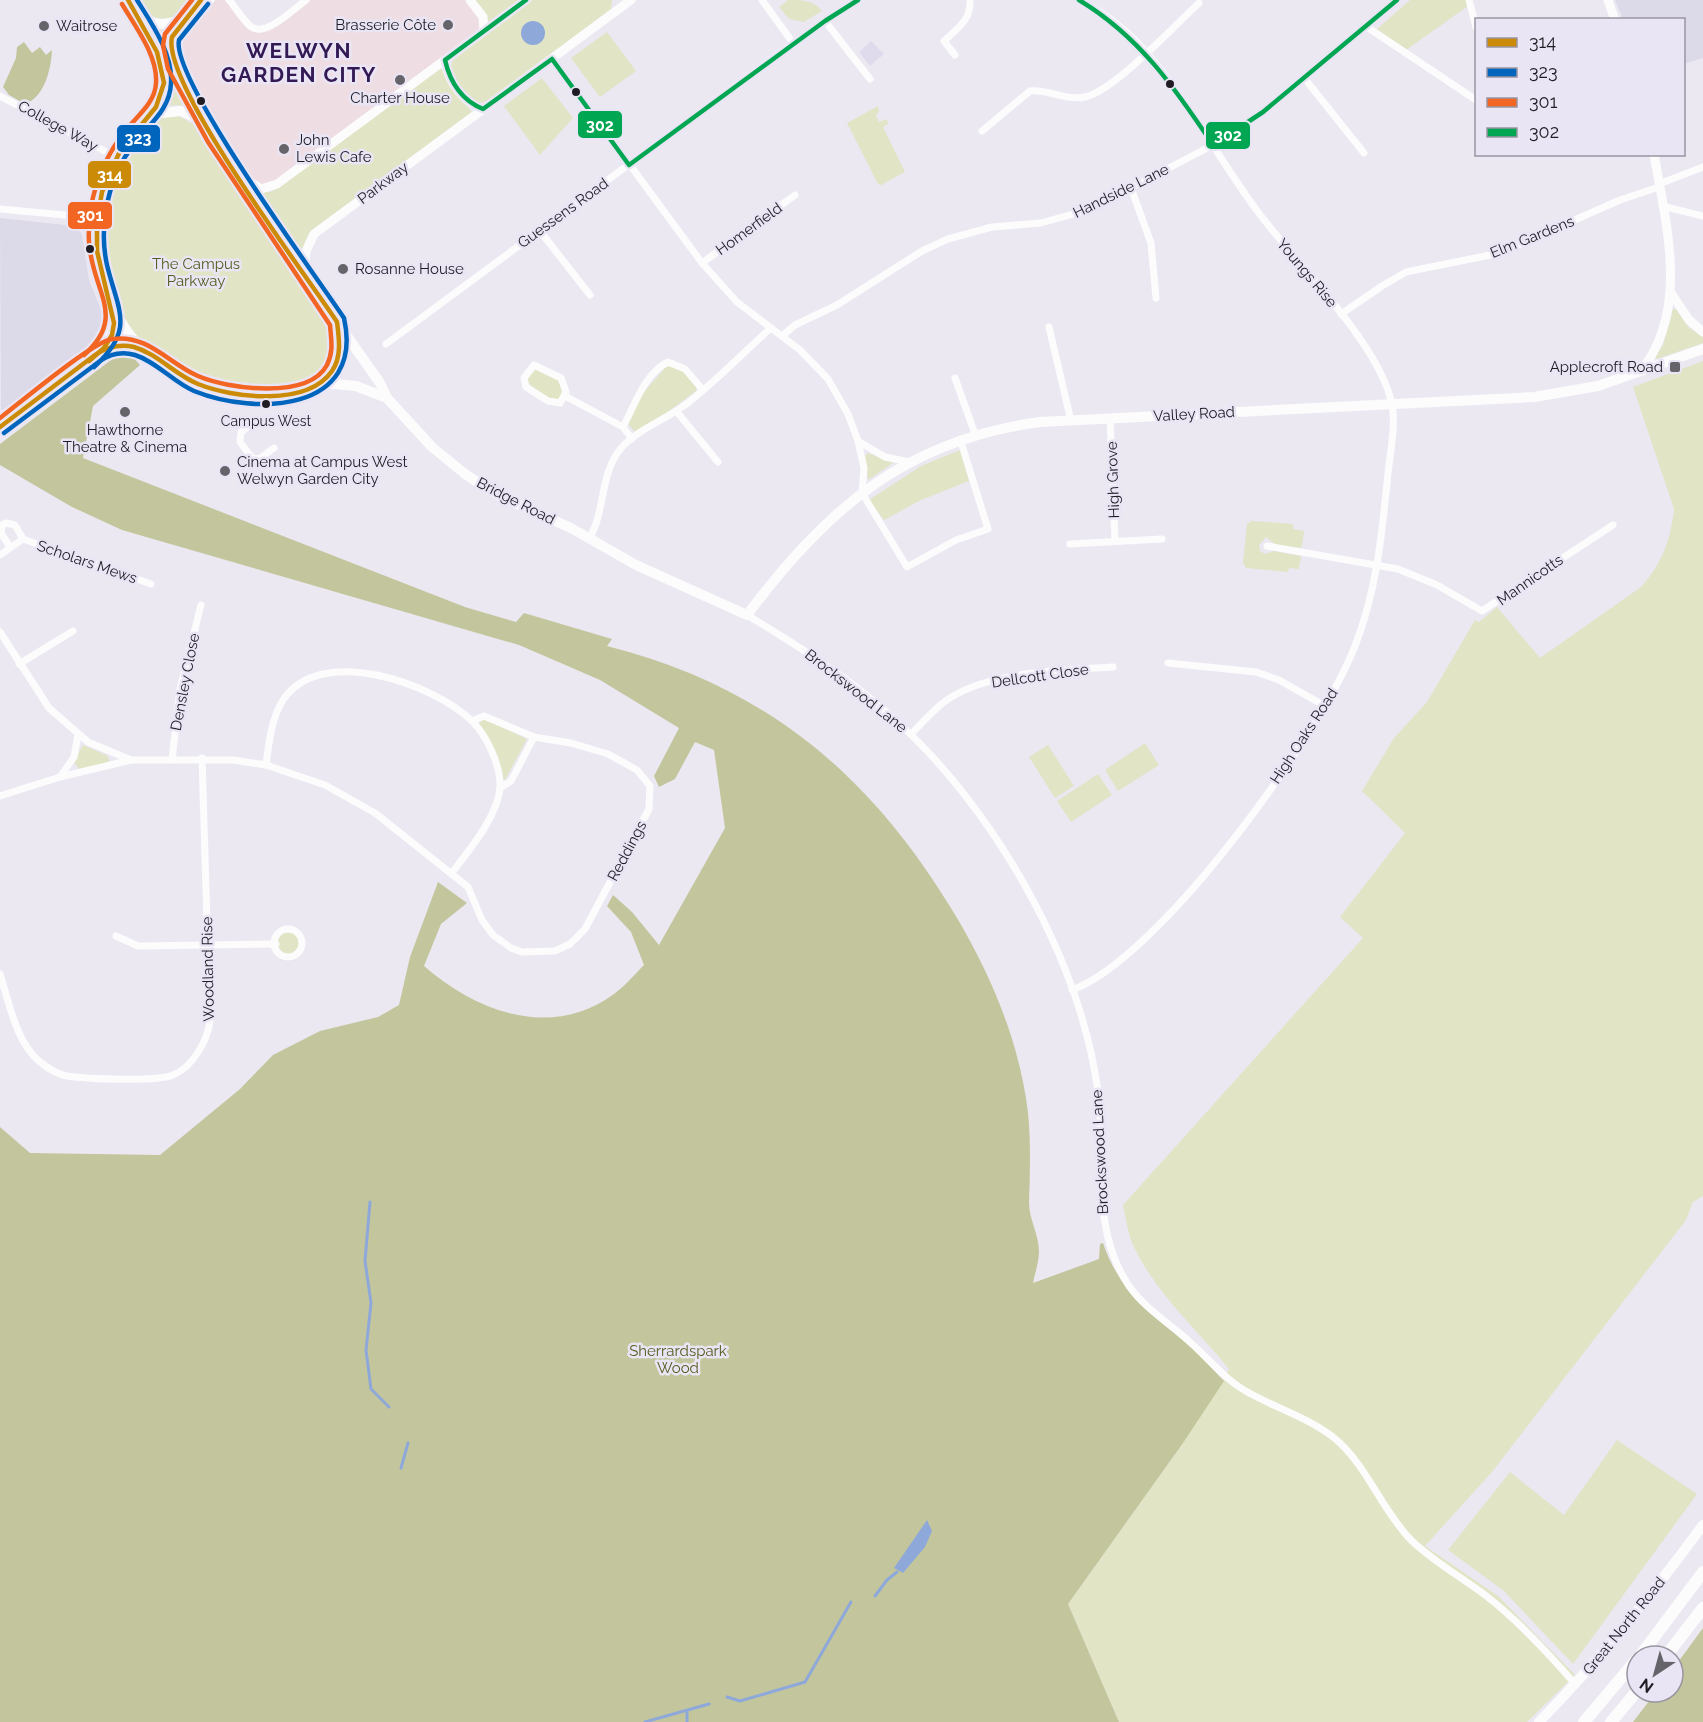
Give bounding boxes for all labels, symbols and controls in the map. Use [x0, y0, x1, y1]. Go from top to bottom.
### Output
place label: Brasserie Côte [335, 16, 436, 34]
place label: Waitrose [56, 17, 118, 35]
marker: Brasserie Côte [441, 18, 455, 32]
legend [1475, 18, 1685, 156]
marker: Waitrose [37, 19, 51, 33]
text: 314 [1529, 31, 1556, 52]
district label: WELWYN GARDEN CITY [221, 38, 377, 87]
text: 323 [1529, 61, 1558, 82]
marker: Charter House [393, 73, 407, 87]
unlabelled marker [1164, 78, 1176, 90]
unlabelled marker [570, 86, 582, 98]
place label: Charter House [350, 89, 450, 107]
text: 301 [1529, 91, 1558, 112]
unlabelled marker [195, 95, 207, 107]
street label: College Way [15, 97, 101, 155]
line badge: 302 [577, 110, 623, 139]
text: 302 [586, 116, 614, 135]
line badge: 302 [1205, 121, 1251, 150]
text: 302 [1529, 121, 1559, 142]
line badge: 323 [116, 124, 161, 153]
text: 302 [1214, 126, 1242, 145]
text: 323 [125, 129, 152, 148]
place label: John Lewis Cafe [296, 131, 372, 166]
marker: John Lewis Cafe [277, 142, 291, 156]
street label: Parkway [354, 158, 412, 208]
line badge: 314 [87, 160, 132, 189]
street label: Handside Lane [1070, 160, 1172, 222]
text: 314 [97, 166, 123, 185]
street label: Guessens Road [514, 174, 612, 252]
street label: Homerfield [712, 199, 786, 259]
line badge: 301 [67, 201, 113, 230]
text: 301 [77, 206, 103, 225]
street label: Elm Gardens [1487, 212, 1577, 262]
street label: Youngs Rise [1273, 235, 1341, 311]
unlabelled marker [84, 243, 96, 255]
park label: The Campus Parkway [152, 255, 240, 290]
place label: Rosanne House [355, 260, 464, 278]
marker: Rosanne House [336, 262, 350, 276]
place label: Applecroft Road [1550, 358, 1663, 376]
marker: Applecroft Road [1668, 360, 1682, 374]
marker: Campus West [260, 398, 272, 410]
street label: Valley Road [1153, 403, 1235, 425]
marker: Hawthorne Theatre & Cinema [118, 405, 132, 419]
place label: Campus West [221, 413, 311, 429]
place label: Hawthorne Theatre & Cinema [63, 421, 187, 456]
street label: High Grove [1103, 441, 1123, 519]
place label: Cinema at Campus West Welwyn Garden City [237, 453, 408, 488]
marker: Cinema at Campus West Welwyn Garden City [218, 464, 232, 478]
street label: Bridge Road [474, 474, 558, 528]
street label: Scholars Mews [35, 536, 139, 588]
street label: Mannicotts [1494, 551, 1566, 609]
street label: Densley Close [167, 631, 203, 732]
street label: Brockswood Lane [801, 646, 911, 737]
street label: Dellcott Close [990, 660, 1090, 692]
street label: High Oaks Road [1266, 685, 1342, 787]
street label: Reddings [604, 818, 650, 884]
street label: Woodland Rise [198, 916, 218, 1022]
street label: Brockswood Lane [1088, 1089, 1112, 1215]
park label: Sherrardspark Wood [629, 1342, 727, 1377]
street label: Great North Road [1579, 1573, 1669, 1679]
north arrow [1625, 1644, 1685, 1704]
text: N [1636, 1674, 1657, 1697]

